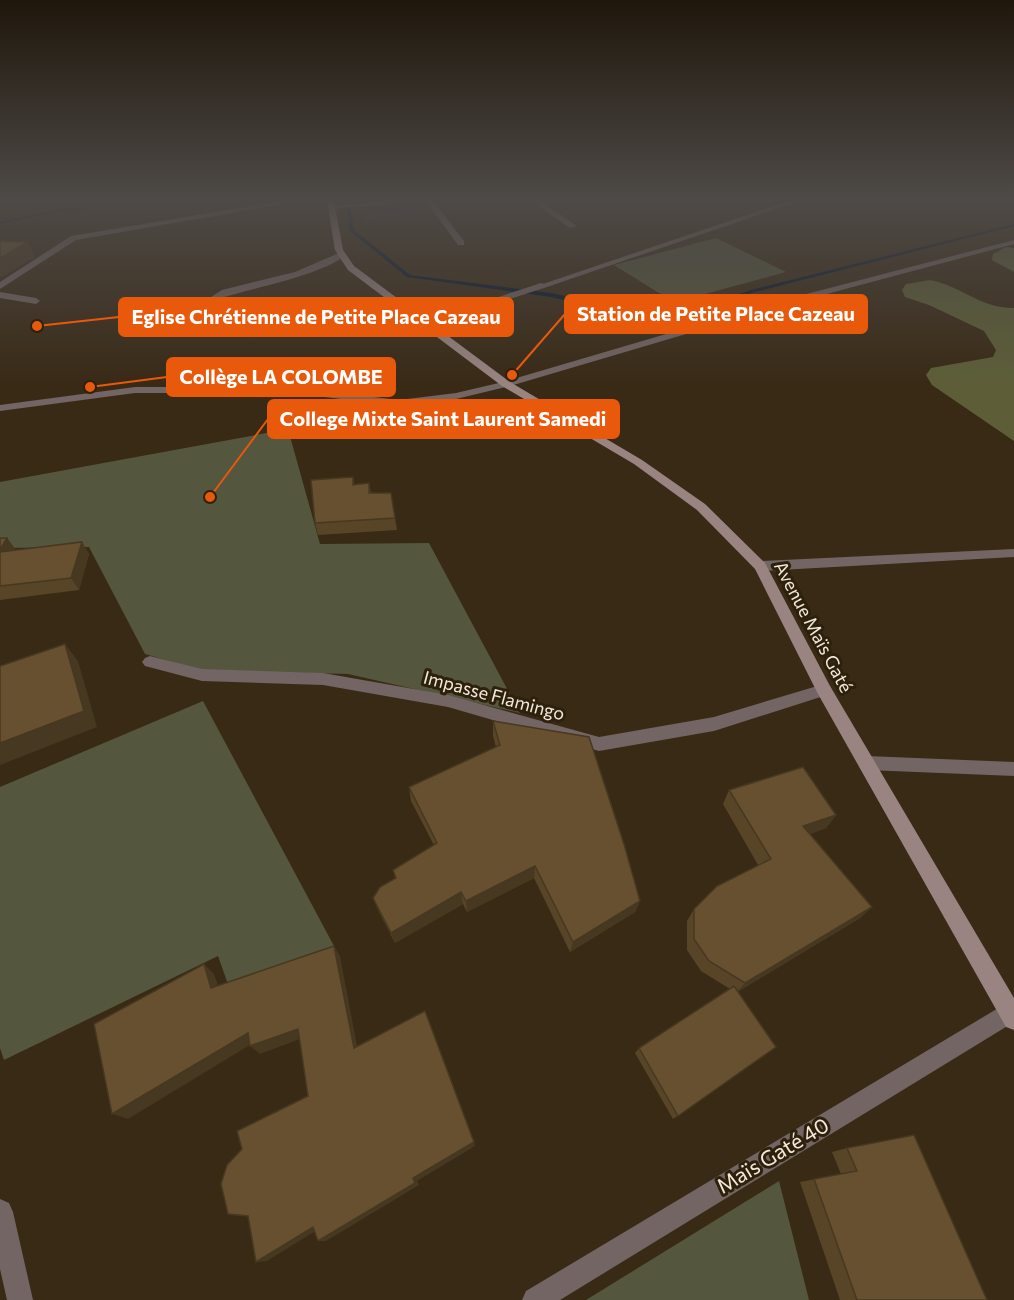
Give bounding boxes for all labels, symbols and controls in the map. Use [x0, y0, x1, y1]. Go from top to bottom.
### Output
callout: Station de Petite Place Cazeau [565, 295, 867, 333]
callout: Eglise Chrétienne de Petite Place Cazeau [119, 298, 513, 336]
text: Station de Petite Place Cazeau [577, 301, 855, 325]
text: Eglise Chrétienne de Petite Place Cazeau [131, 304, 501, 328]
callout: Collège LA COLOMBE [167, 358, 395, 396]
text: Collège LA COLOMBE [179, 364, 383, 388]
callout: College Mixte Saint Laurent Samedi [268, 400, 619, 438]
text: College Mixte Saint Laurent Samedi [280, 406, 606, 430]
street label: Avenue Maïs Gaté [770, 557, 858, 696]
street label: Impasse Flamingo [421, 666, 567, 724]
street label: Maïs Gaté 40 [712, 1112, 833, 1198]

